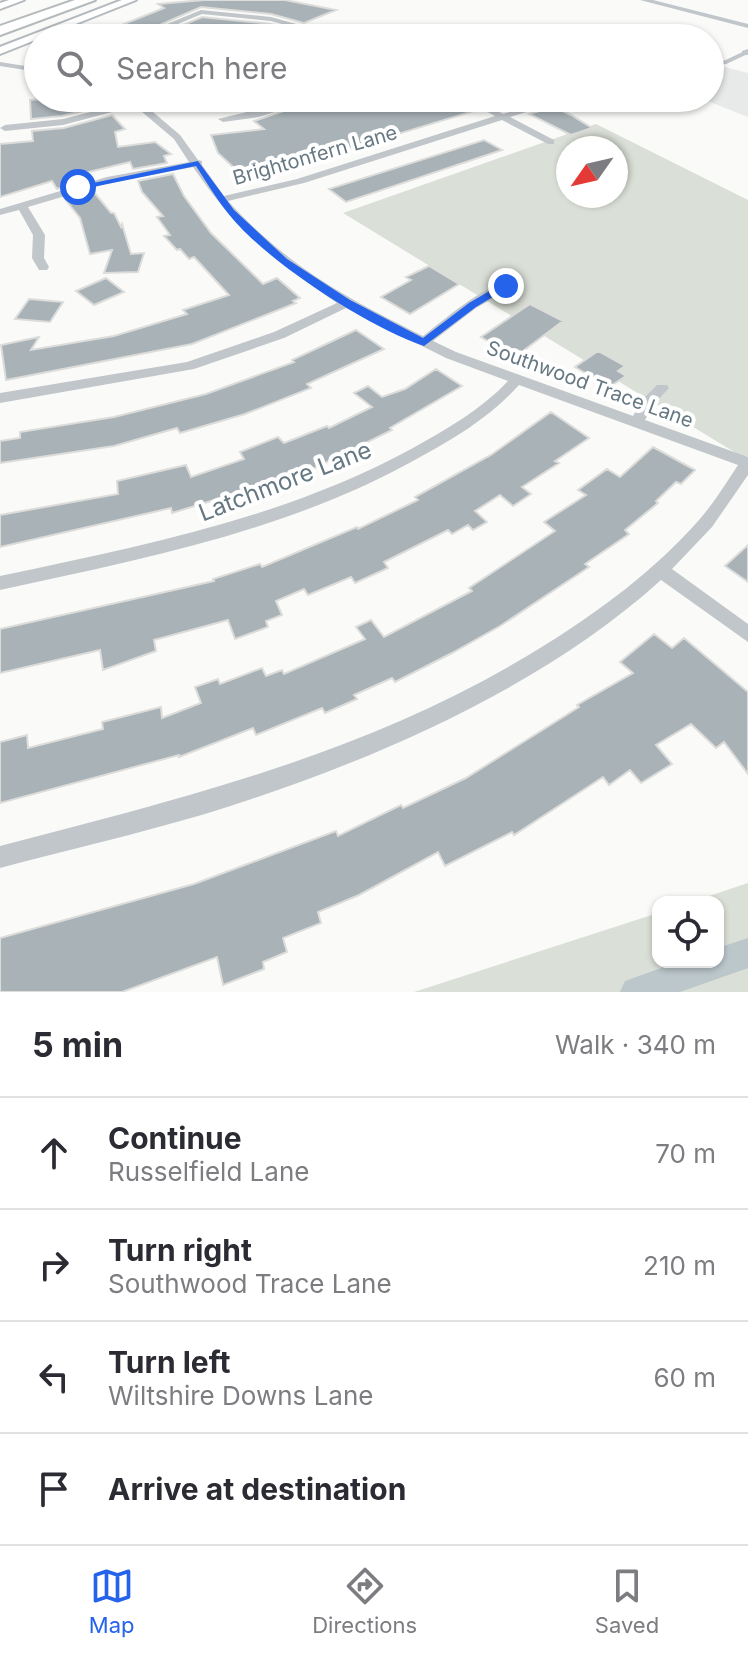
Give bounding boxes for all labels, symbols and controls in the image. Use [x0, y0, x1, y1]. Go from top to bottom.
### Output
search box [24, 24, 724, 112]
icon: search [52, 46, 96, 90]
text: Search here [116, 50, 288, 86]
street label: Brightonfern Lane [230, 120, 400, 190]
north arrow [556, 136, 628, 208]
route start [60, 169, 96, 205]
route end [488, 268, 524, 304]
street label: Southwood Trace Lane [483, 335, 697, 433]
street label: Latchmore Lane [195, 435, 375, 527]
map controls [652, 896, 724, 968]
button: locate [652, 896, 724, 968]
text: 5 min [32, 1024, 123, 1065]
text: Walk · 340 m [555, 1029, 716, 1060]
text: Continue [108, 1120, 242, 1156]
icon: ahead [32, 1131, 76, 1175]
text: 70 m [655, 1138, 716, 1169]
text: Russelfield Lane [108, 1156, 309, 1187]
text: Turn right [108, 1232, 252, 1268]
icon: right [32, 1243, 76, 1287]
text: 210 m [643, 1250, 716, 1281]
text: Southwood Trace Lane [108, 1268, 392, 1299]
text: Turn left [108, 1344, 230, 1380]
icon: left [32, 1355, 76, 1399]
text: 60 m [653, 1362, 716, 1393]
text: Wiltshire Downs Lane [108, 1380, 373, 1411]
icon: arrive [32, 1467, 76, 1511]
text: Arrive at destination [108, 1471, 406, 1507]
tab: Map [89, 1564, 135, 1638]
tab: Directions [312, 1564, 417, 1638]
tab: Saved [595, 1564, 659, 1638]

